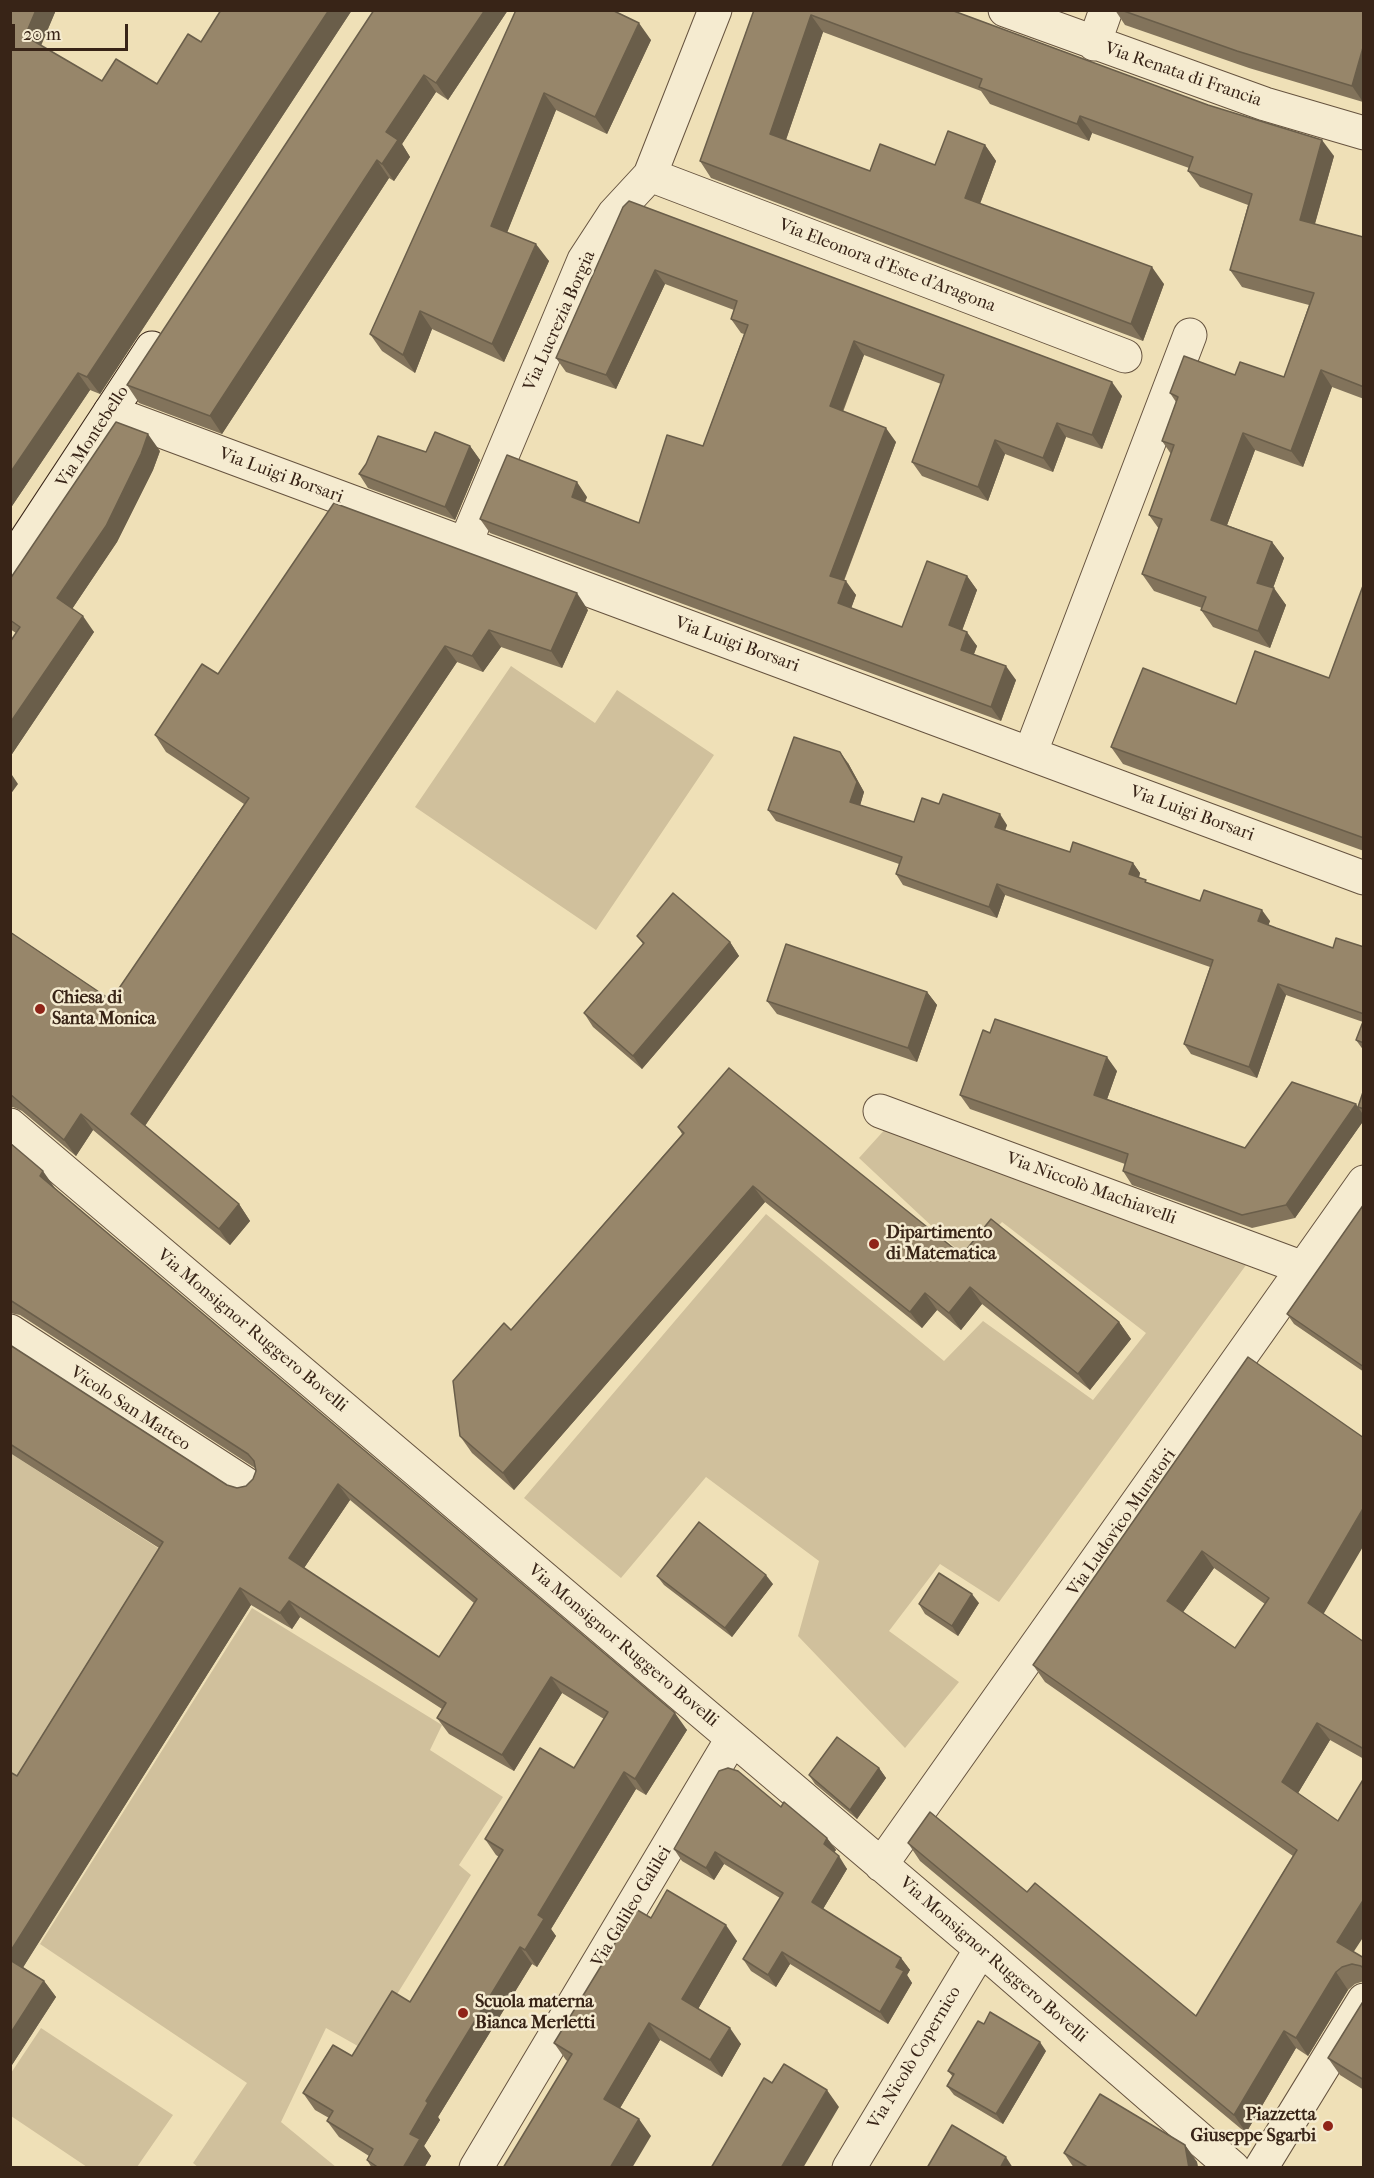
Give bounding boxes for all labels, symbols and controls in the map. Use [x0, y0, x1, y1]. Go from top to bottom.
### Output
scale bar [15, 12, 130, 50]
text: 20 m [23, 24, 61, 45]
street label: Via Renata di Francia [1102, 38, 1264, 112]
street label: Via Eleonora d'Este d'Aragona [776, 215, 998, 317]
street label: Via Lucrezia Borgia [519, 247, 601, 395]
street label: Via Montebello [52, 382, 134, 492]
street label: Via Luigi Borsari [216, 444, 346, 508]
street label: Via Luigi Borsari [672, 613, 802, 677]
street label: Via Luigi Borsari [1127, 782, 1257, 846]
place label: Chiesa di Santa Monica [52, 988, 156, 1030]
marker: Chiesa di Santa Monica [33, 1002, 47, 1016]
street label: Via Niccolò Machiavelli [1003, 1148, 1179, 1230]
place label: Dipartimento di Matematica [886, 1223, 996, 1266]
marker: Dipartimento di Matematica [867, 1237, 881, 1251]
street label: Via Monsignor Ruggero Bovelli [152, 1245, 352, 1417]
street label: Vicolo San Matteo [66, 1362, 194, 1456]
street label: Via Ludovico Muratori [1063, 1445, 1181, 1601]
street label: Via Monsignor Ruggero Bovelli [523, 1560, 723, 1732]
street label: Via Galileo Galilei [587, 1842, 677, 1972]
street label: Via Monsignor Ruggero Bovelli [895, 1872, 1091, 2048]
street label: Via Nicolò Copernico [864, 1983, 966, 2133]
place label: Scuola materna Bianca Merletti [475, 1992, 595, 2034]
marker: Scuola materna Bianca Merletti [456, 2006, 470, 2020]
place label: Piazzetta Giuseppe Sgarbi [1191, 2105, 1316, 2148]
marker: Piazzetta Giuseppe Sgarbi [1321, 2119, 1335, 2133]

